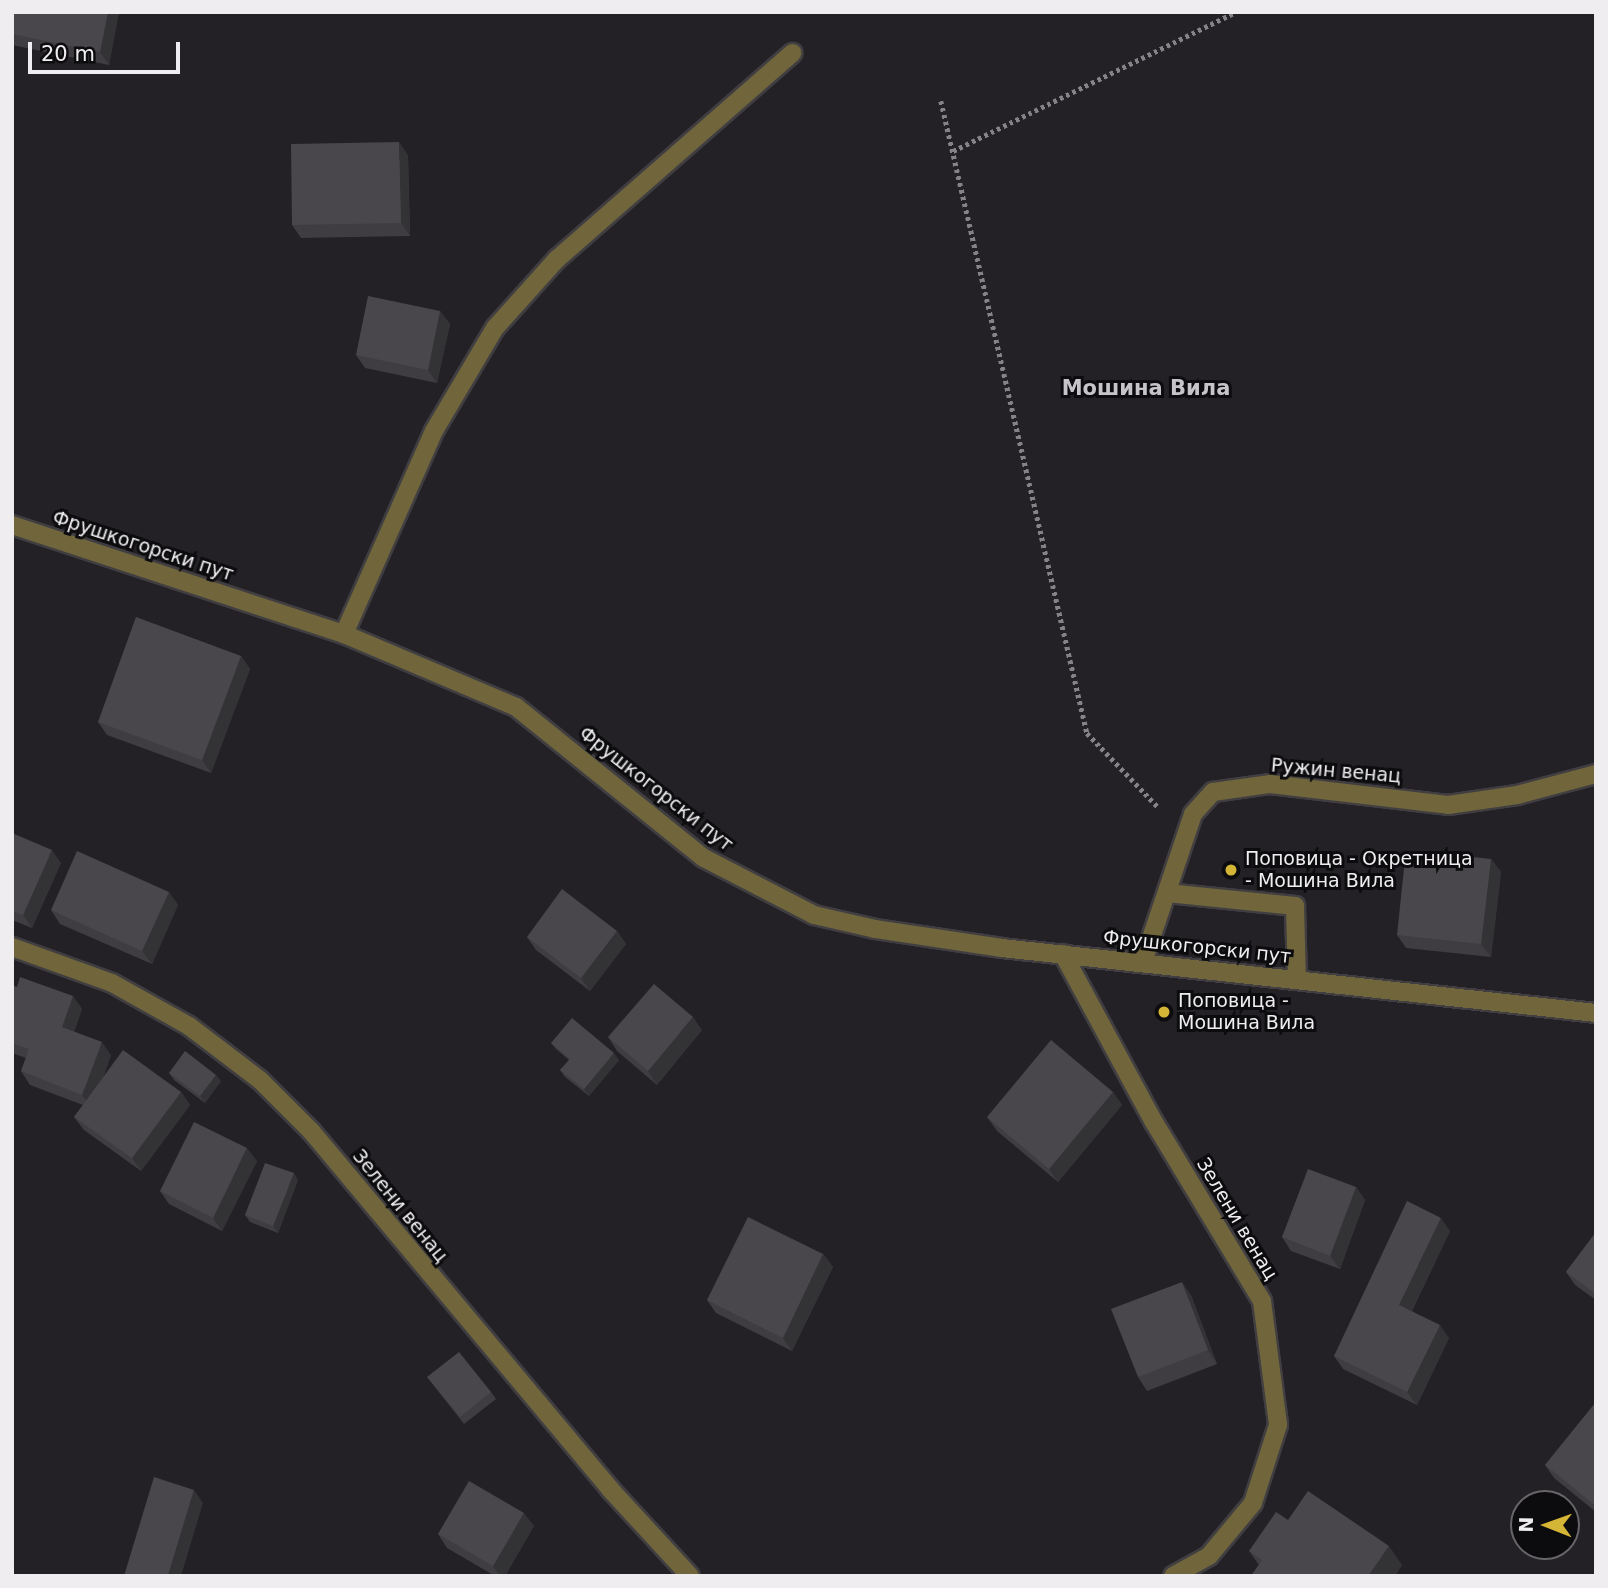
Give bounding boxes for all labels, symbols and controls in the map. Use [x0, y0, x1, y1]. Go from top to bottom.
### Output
scale bar [32, 28, 184, 72]
text: 20 m [41, 42, 95, 66]
district label: Мошина Вила [1062, 375, 1230, 401]
street label: Фрушкогорски пут [50, 506, 236, 586]
street label: Фрушкогорски пут [575, 722, 737, 856]
street label: Ружин венац [1270, 754, 1402, 788]
place label: Поповица - Окретница - Мошина Вила [1245, 848, 1473, 892]
marker: Поповица - Окретница - Мошина Вила [1223, 862, 1239, 878]
street label: Фрушкогорски пут [1102, 926, 1292, 968]
place label: Поповица - Мошина Вила [1178, 990, 1315, 1034]
marker: Поповица - Мошина Вила [1156, 1004, 1172, 1020]
street label: Зелени венац [348, 1145, 452, 1267]
street label: Зелени венац [1192, 1154, 1282, 1284]
north arrow [1510, 1490, 1580, 1560]
text: N [1515, 1517, 1537, 1533]

